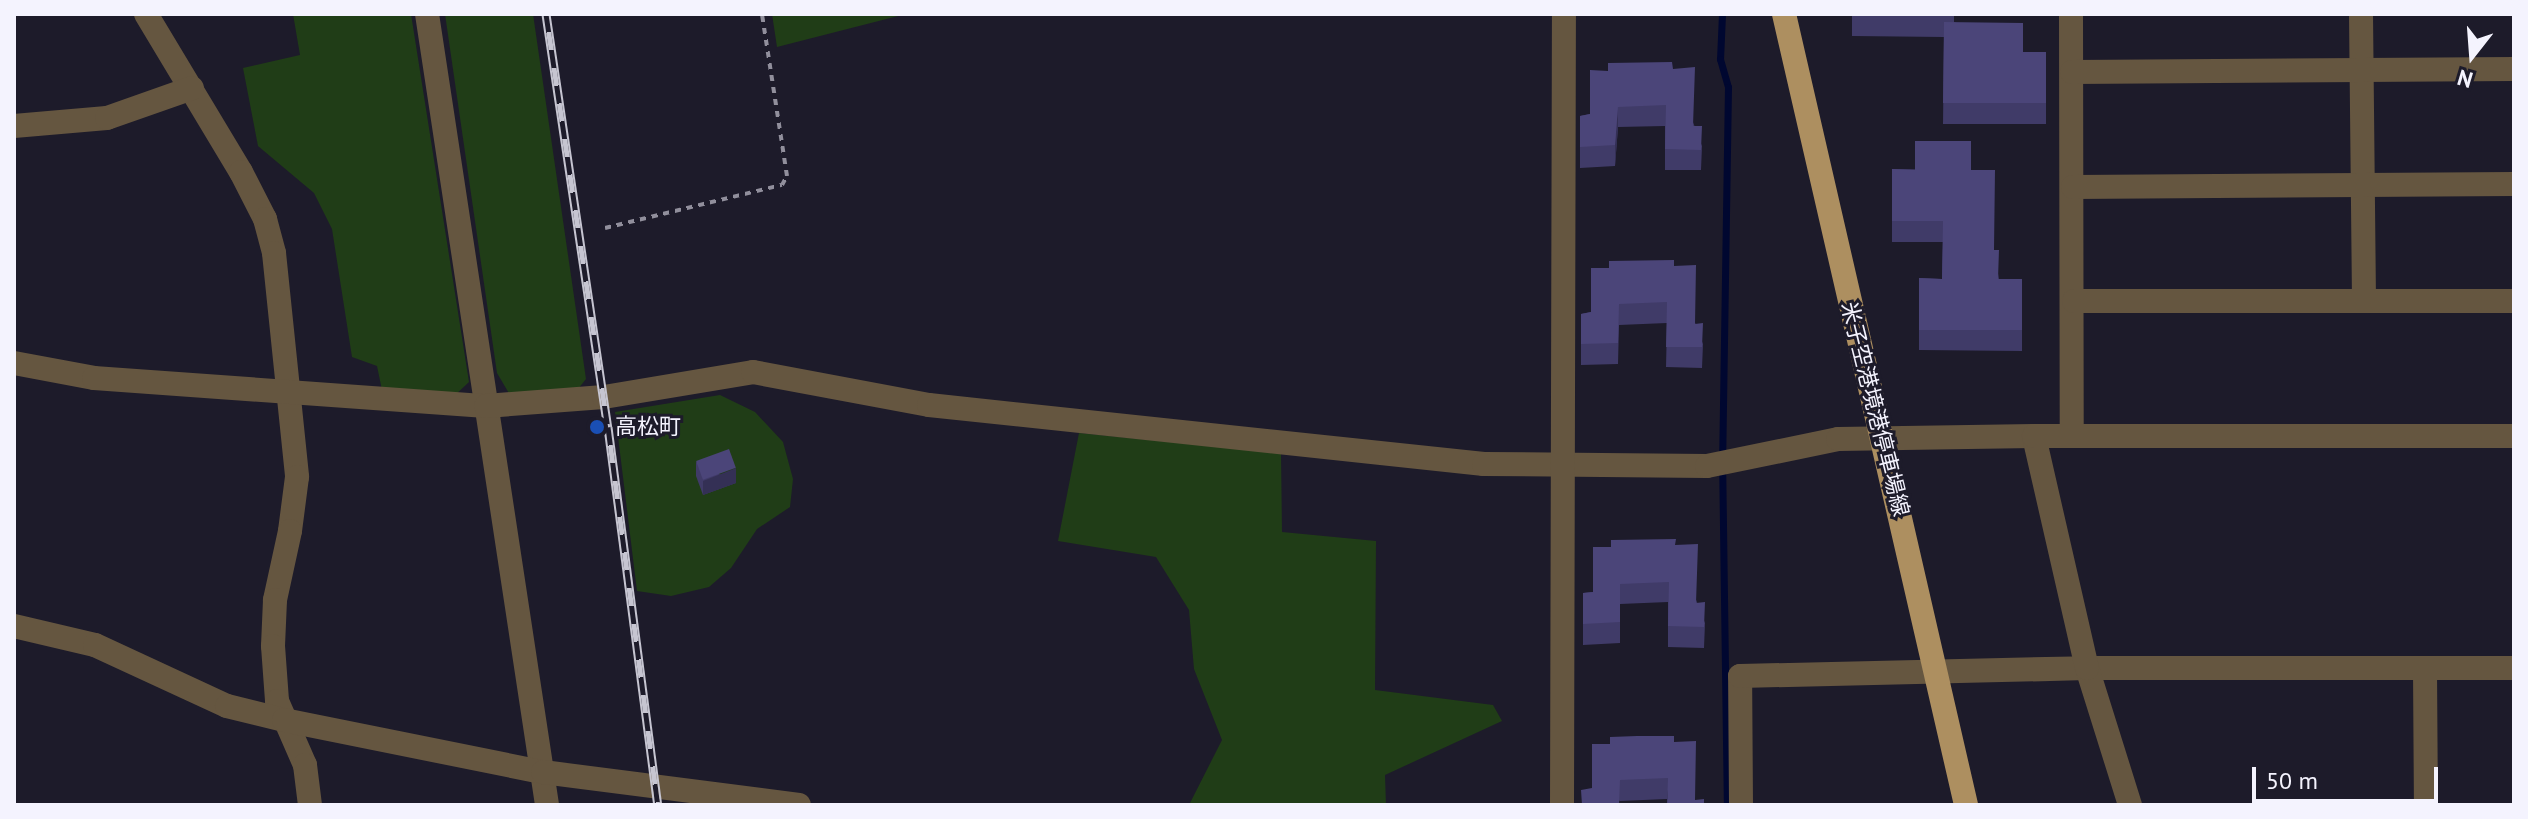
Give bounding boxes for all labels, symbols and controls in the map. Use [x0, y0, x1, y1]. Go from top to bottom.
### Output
north arrow [2432, 16, 2512, 96]
text: N [2454, 63, 2476, 94]
street label: 米子空港境港停車場線 [1836, 299, 1914, 519]
place label: 高松町 [615, 414, 681, 440]
marker: 高松町 [586, 416, 608, 438]
scale bar [2256, 751, 2442, 801]
text: 50 m [2266, 765, 2318, 796]

